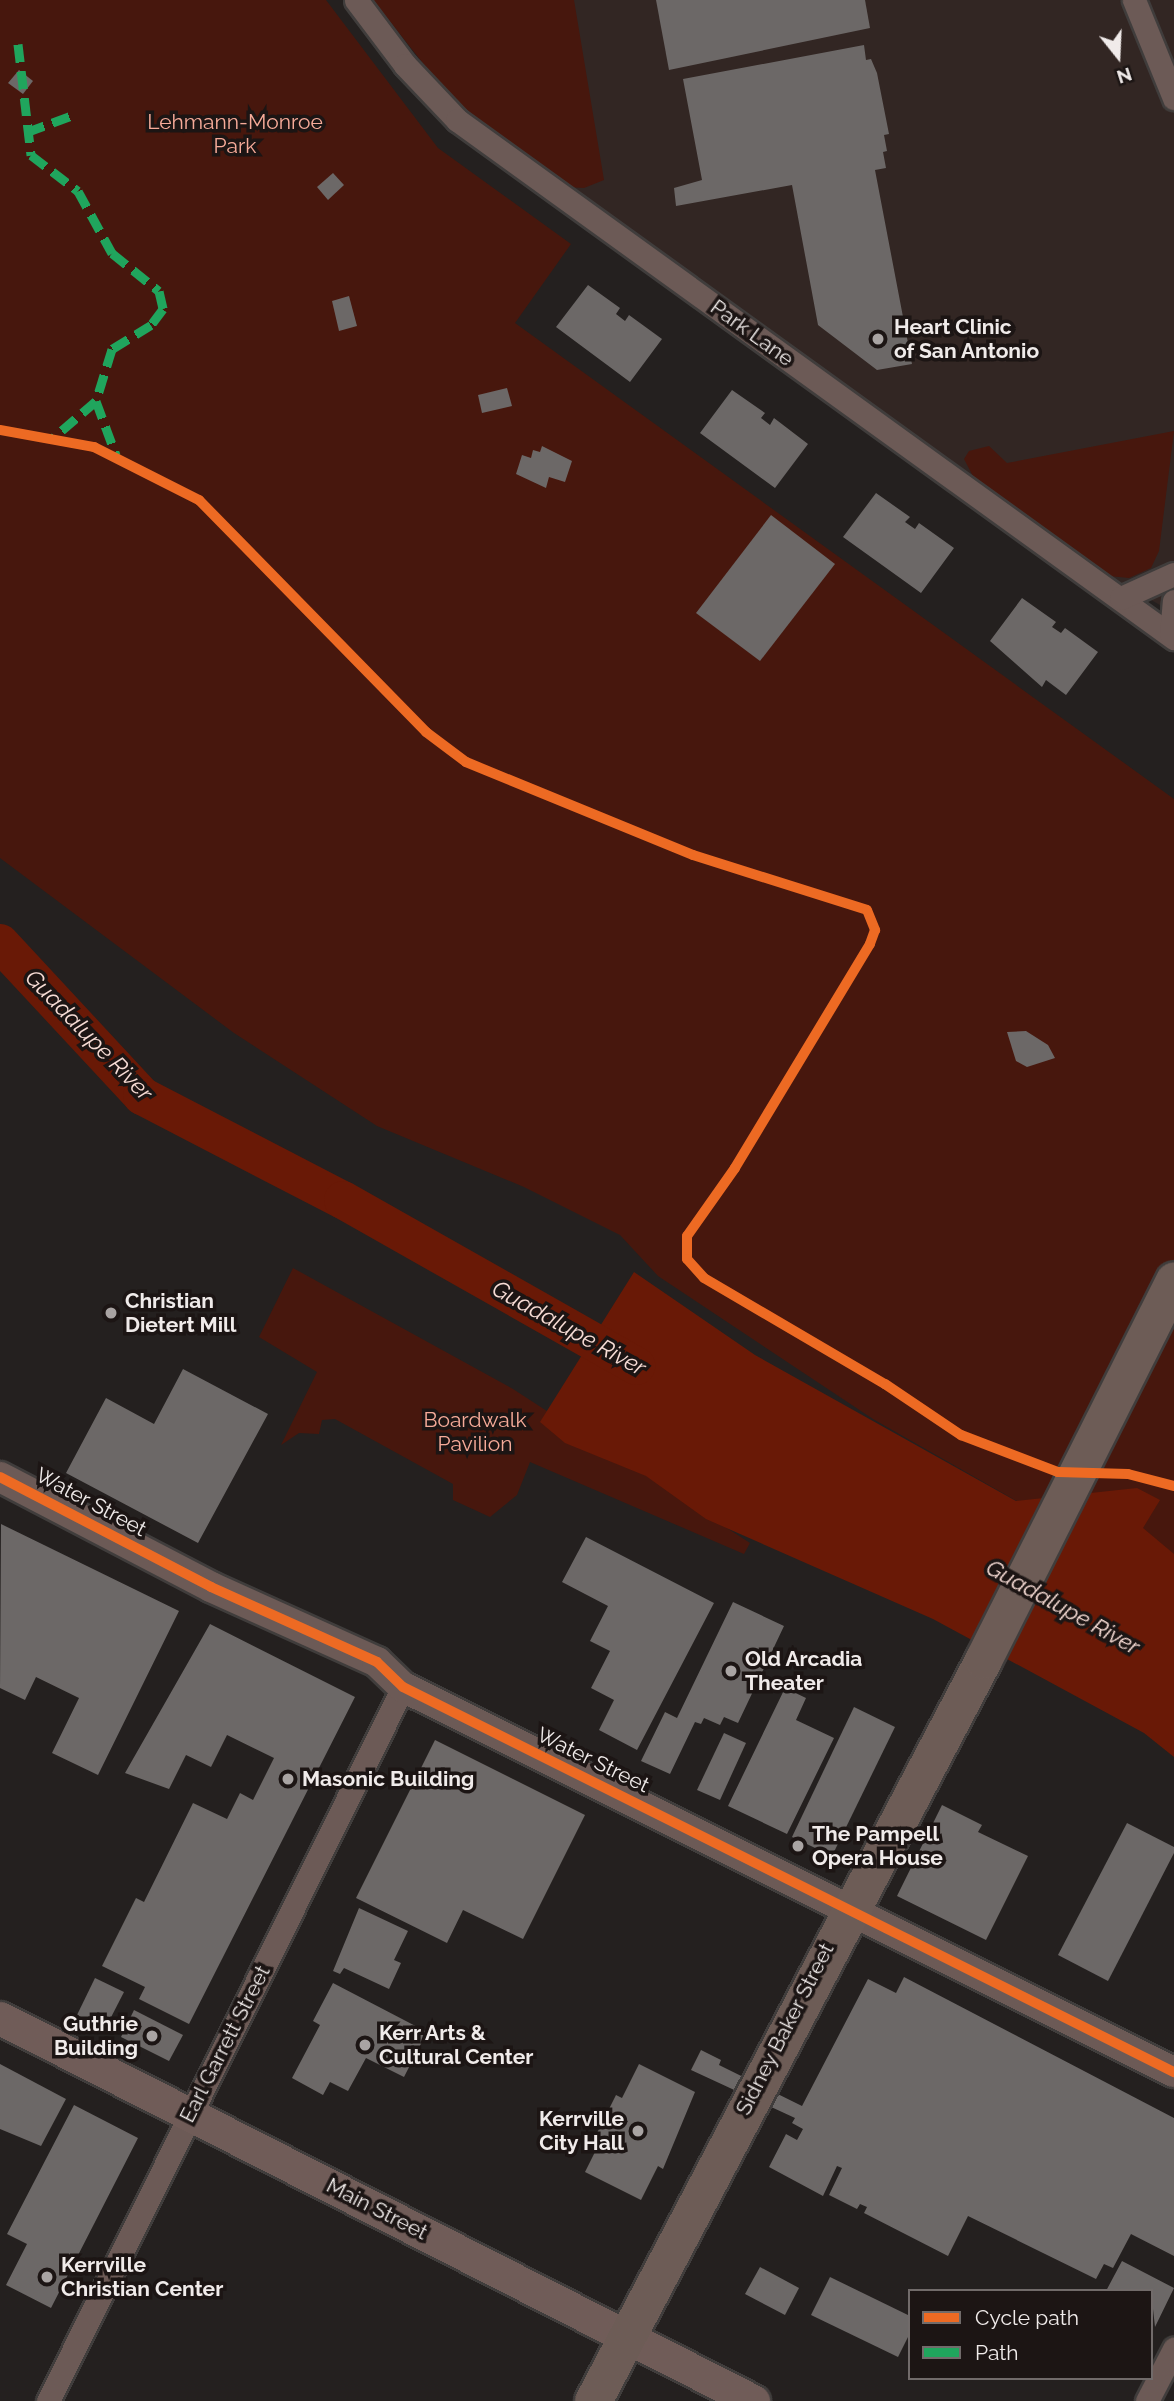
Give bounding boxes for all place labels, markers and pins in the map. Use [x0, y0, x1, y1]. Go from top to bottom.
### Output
place label: Heart Clinic of San Antonio [894, 314, 1040, 364]
marker: Heart Clinic of San Antonio [868, 329, 888, 349]
place label: Christian Dietert Mill [125, 1288, 236, 1338]
marker: Christian Dietert Mill [103, 1305, 119, 1321]
place label: Old Arcadia Theater [745, 1646, 863, 1696]
marker: Old Arcadia Theater [723, 1663, 739, 1679]
place label: Masonic Building [302, 1766, 474, 1792]
marker: Masonic Building [280, 1771, 296, 1787]
place label: The Pampell Opera House [812, 1821, 943, 1871]
marker: The Pampell Opera House [790, 1838, 806, 1854]
place label: Guthrie Building [54, 2011, 138, 2061]
place label: Kerr Arts & Cultural Center [379, 2020, 534, 2070]
marker: Guthrie Building [144, 2028, 160, 2044]
marker: Kerr Arts & Cultural Center [357, 2037, 373, 2053]
place label: Kerrville City Hall [539, 2106, 624, 2156]
marker: Kerrville City Hall [630, 2123, 646, 2139]
place label: Kerrville Christian Center [61, 2252, 223, 2302]
marker: Kerrville Christian Center [39, 2269, 55, 2285]

